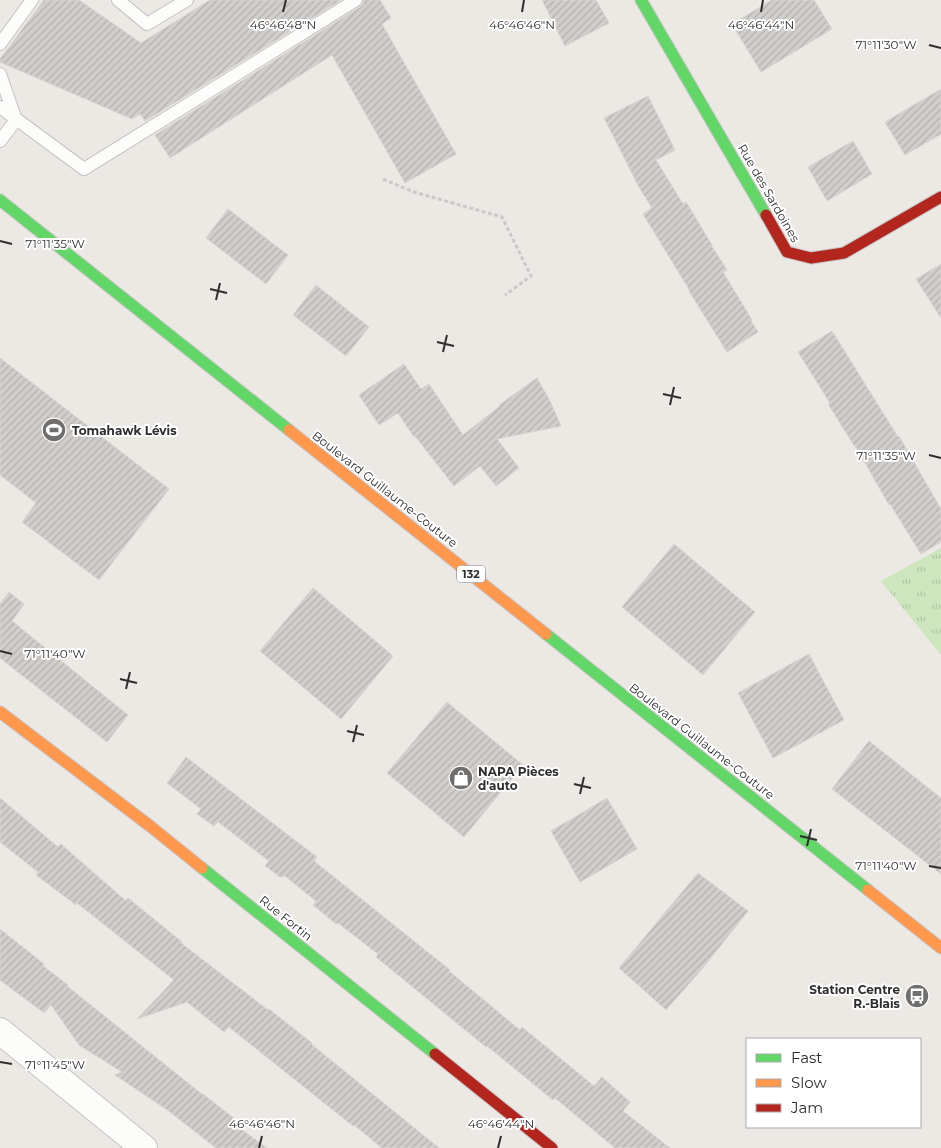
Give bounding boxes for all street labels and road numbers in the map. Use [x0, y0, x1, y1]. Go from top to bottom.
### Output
street label: Rue des Sardoines [735, 141, 803, 245]
street label: Boulevard Guillaume-Couture [309, 428, 461, 550]
road number: 132 [457, 566, 485, 582]
street label: Boulevard Guillaume-Couture [626, 680, 778, 802]
street label: Rue Fortin [257, 892, 315, 944]

